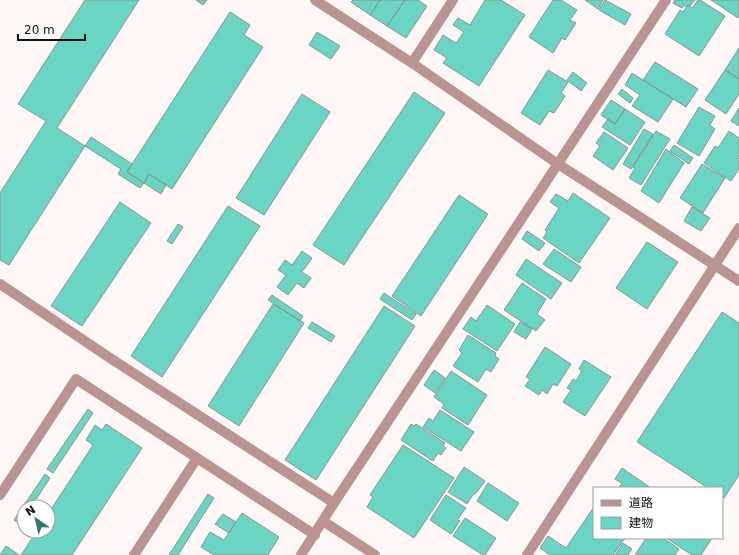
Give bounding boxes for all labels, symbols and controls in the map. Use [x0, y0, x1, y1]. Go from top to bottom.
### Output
scale bar [18, 16, 85, 42]
text: 20 m [24, 23, 55, 37]
legend [593, 487, 723, 539]
text: 道路 [629, 496, 653, 510]
north arrow [16, 499, 56, 539]
text: N [23, 503, 38, 519]
text: 建物 [629, 516, 653, 530]

